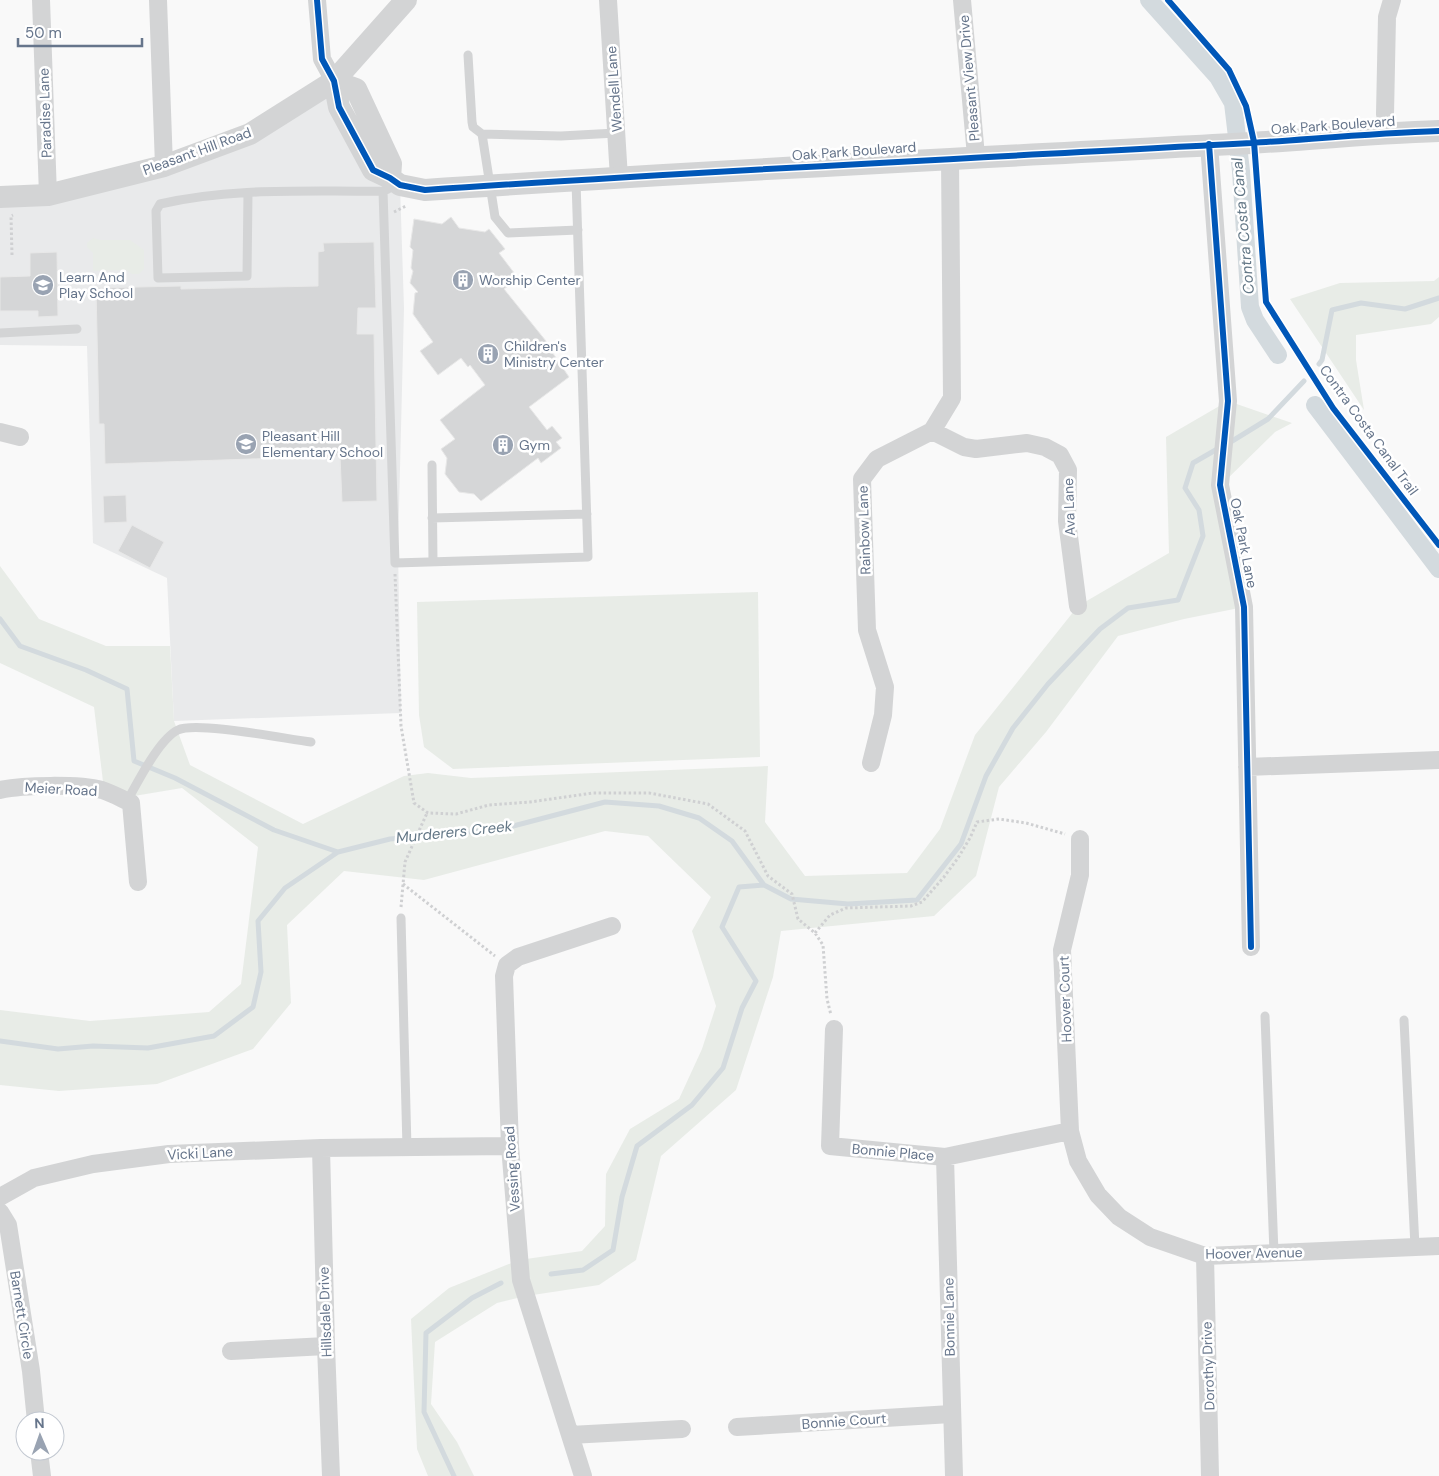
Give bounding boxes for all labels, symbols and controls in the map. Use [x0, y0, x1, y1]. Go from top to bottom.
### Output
street label: Pleasant View Drive [955, 14, 983, 142]
scale bar [18, 15, 141, 47]
text: 50 m [25, 23, 62, 43]
street label: Wendell Lane [602, 45, 626, 133]
street label: Paradise Lane [34, 68, 56, 158]
street label: Oak Park Boulevard [1270, 112, 1396, 138]
street label: Pleasant Hill Road [140, 123, 254, 179]
street label: Oak Park Boulevard [791, 138, 917, 164]
water label: Contra Costa Canal [1227, 156, 1259, 295]
place label: Learn And Play School [59, 268, 133, 302]
building icon: Worship Center [451, 268, 475, 292]
place label: Worship Center [479, 271, 581, 289]
school or university icon: Learn And Play School [31, 273, 55, 297]
place label: Children's Ministry Center [504, 337, 604, 371]
building icon: Children's Ministry Center [476, 342, 500, 366]
street label: Contra Costa Canal Trail [1316, 361, 1422, 499]
place label: Pleasant Hill Elementary School [262, 427, 383, 461]
school or university icon: Pleasant Hill Elementary School [234, 432, 258, 456]
building icon: Gym [491, 433, 515, 457]
place label: Gym [519, 436, 550, 454]
street label: Ava Lane [1059, 478, 1079, 536]
street label: Rainbow Lane [853, 485, 875, 575]
street label: Oak Park Lane [1226, 496, 1262, 590]
street label: Meier Road [24, 778, 98, 800]
water label: Murderers Creek [395, 816, 513, 848]
street label: Hoover Court [1054, 955, 1076, 1043]
street label: Vessing Road [500, 1125, 524, 1213]
street label: Bonnie Place [851, 1139, 935, 1165]
street label: Vicki Lane [167, 1142, 233, 1164]
street label: Hoover Avenue [1205, 1243, 1303, 1263]
street label: Hillsdale Drive [314, 1266, 336, 1358]
street label: Barnett Circle [6, 1270, 38, 1360]
street label: Bonnie Lane [939, 1277, 959, 1357]
street label: Dorothy Drive [1197, 1321, 1219, 1411]
street label: Bonnie Court [801, 1409, 887, 1433]
north arrow [15, 1411, 65, 1461]
text: N [34, 1414, 45, 1432]

